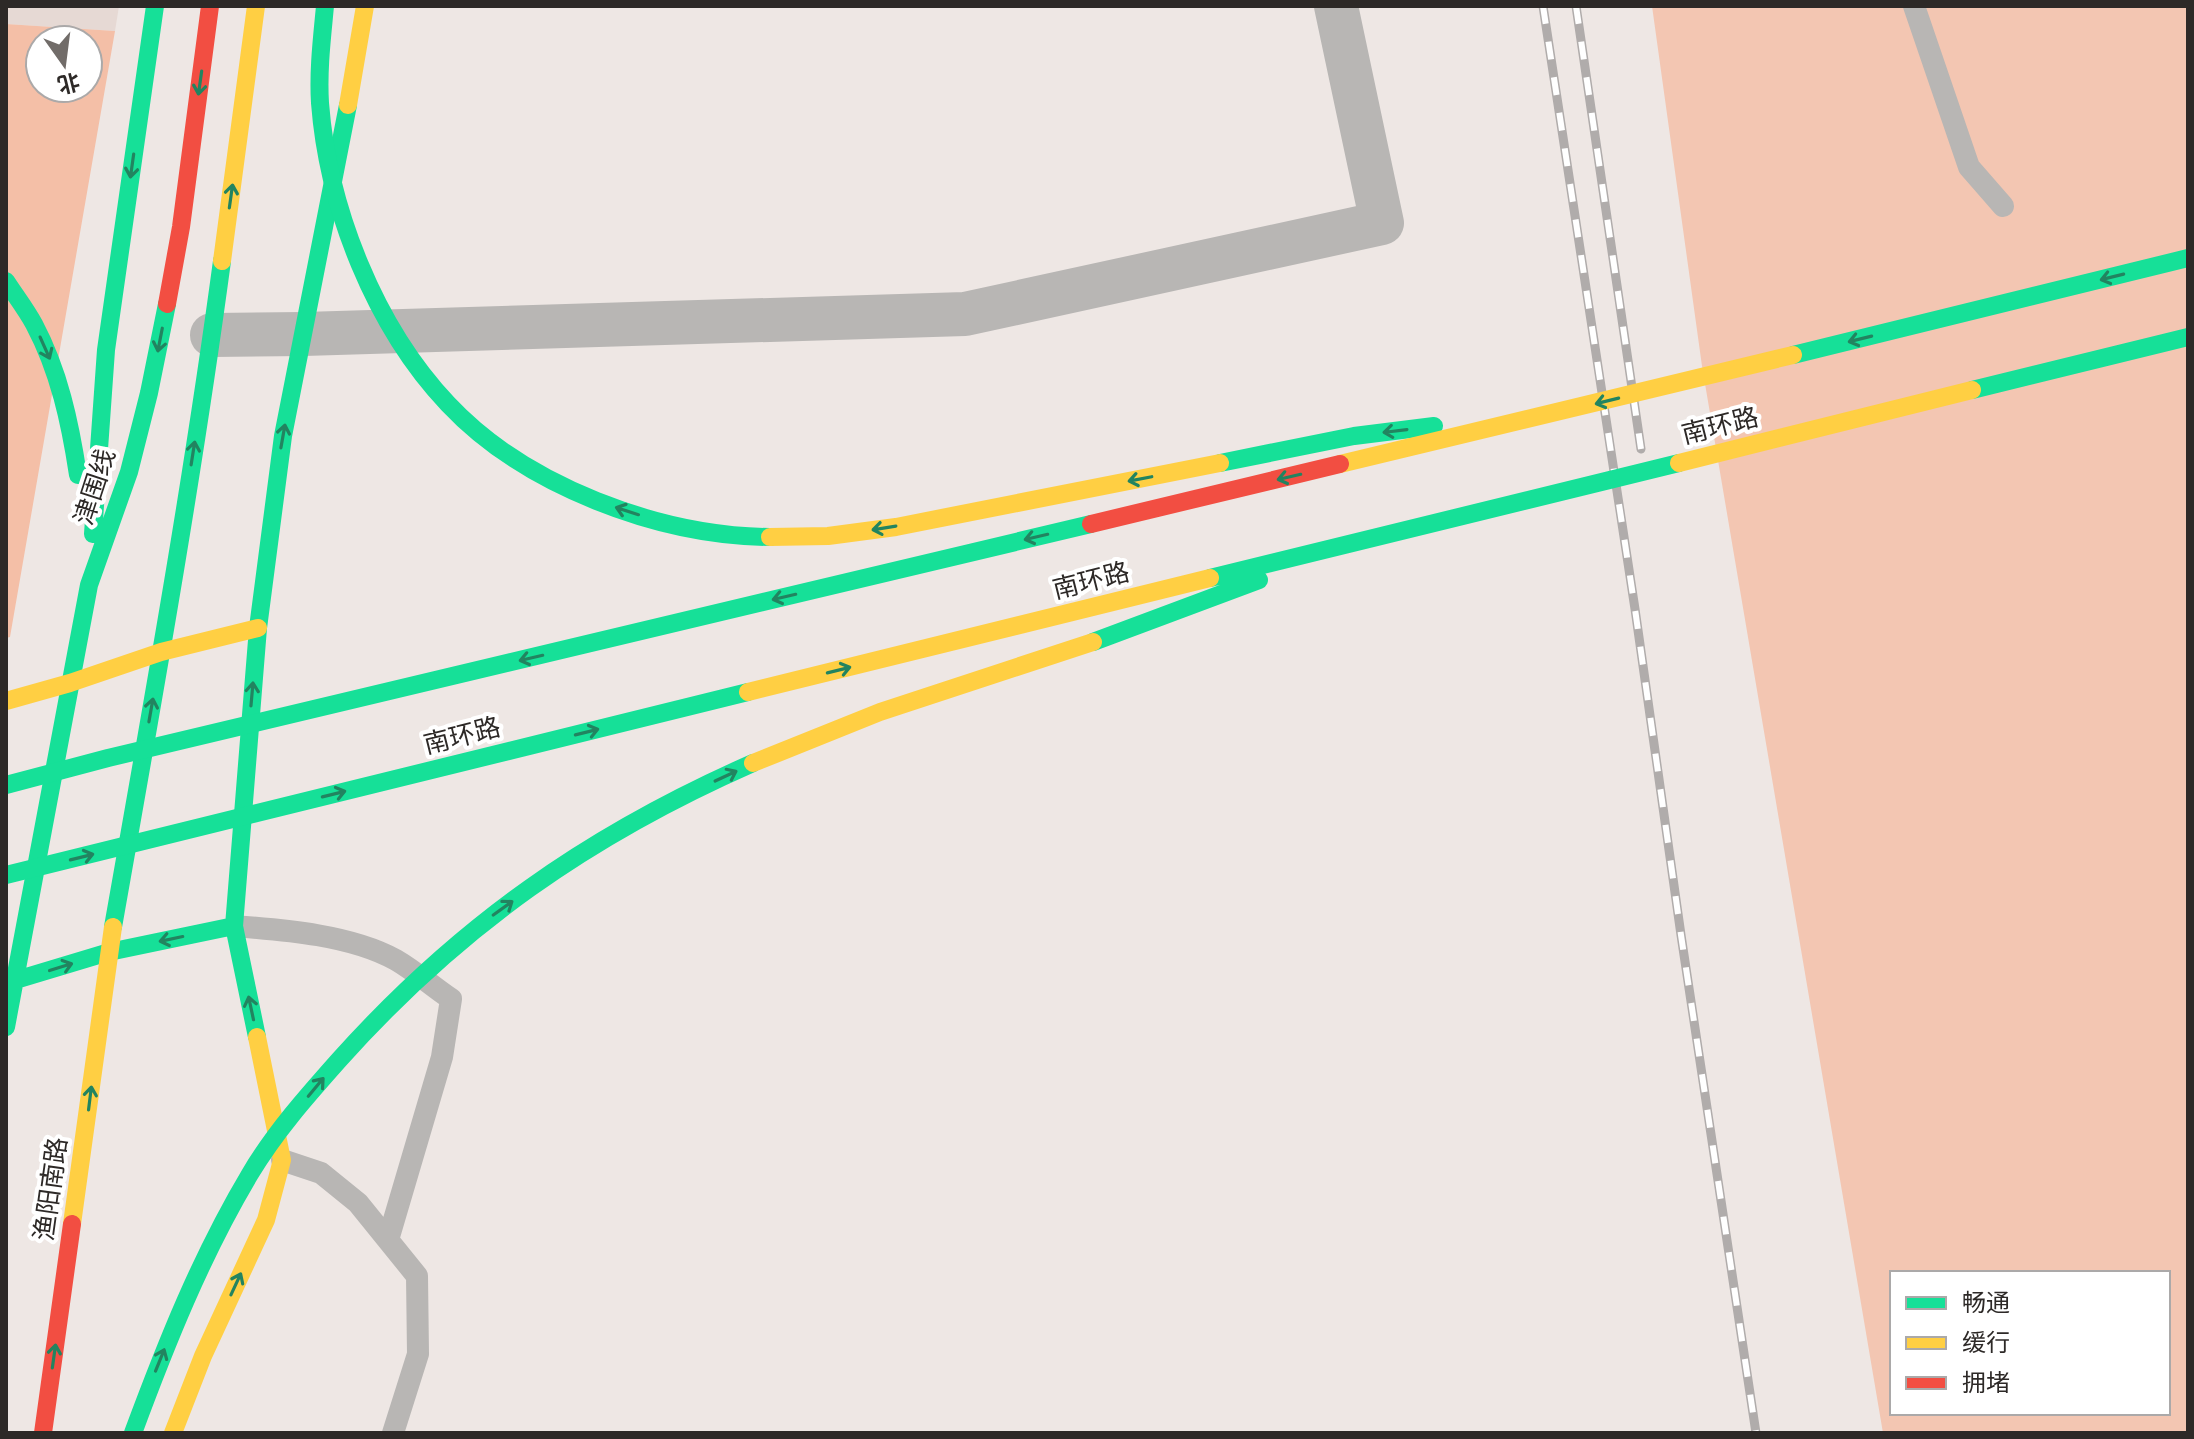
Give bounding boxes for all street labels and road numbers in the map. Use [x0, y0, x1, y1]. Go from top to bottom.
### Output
street label: 南环路 [1678, 402, 1762, 450]
street label: 津围线 [68, 445, 122, 529]
street label: 南环路 [1049, 557, 1133, 605]
street label: 南环路 [420, 712, 504, 760]
street label: 渔阳南路 [28, 1135, 74, 1243]

